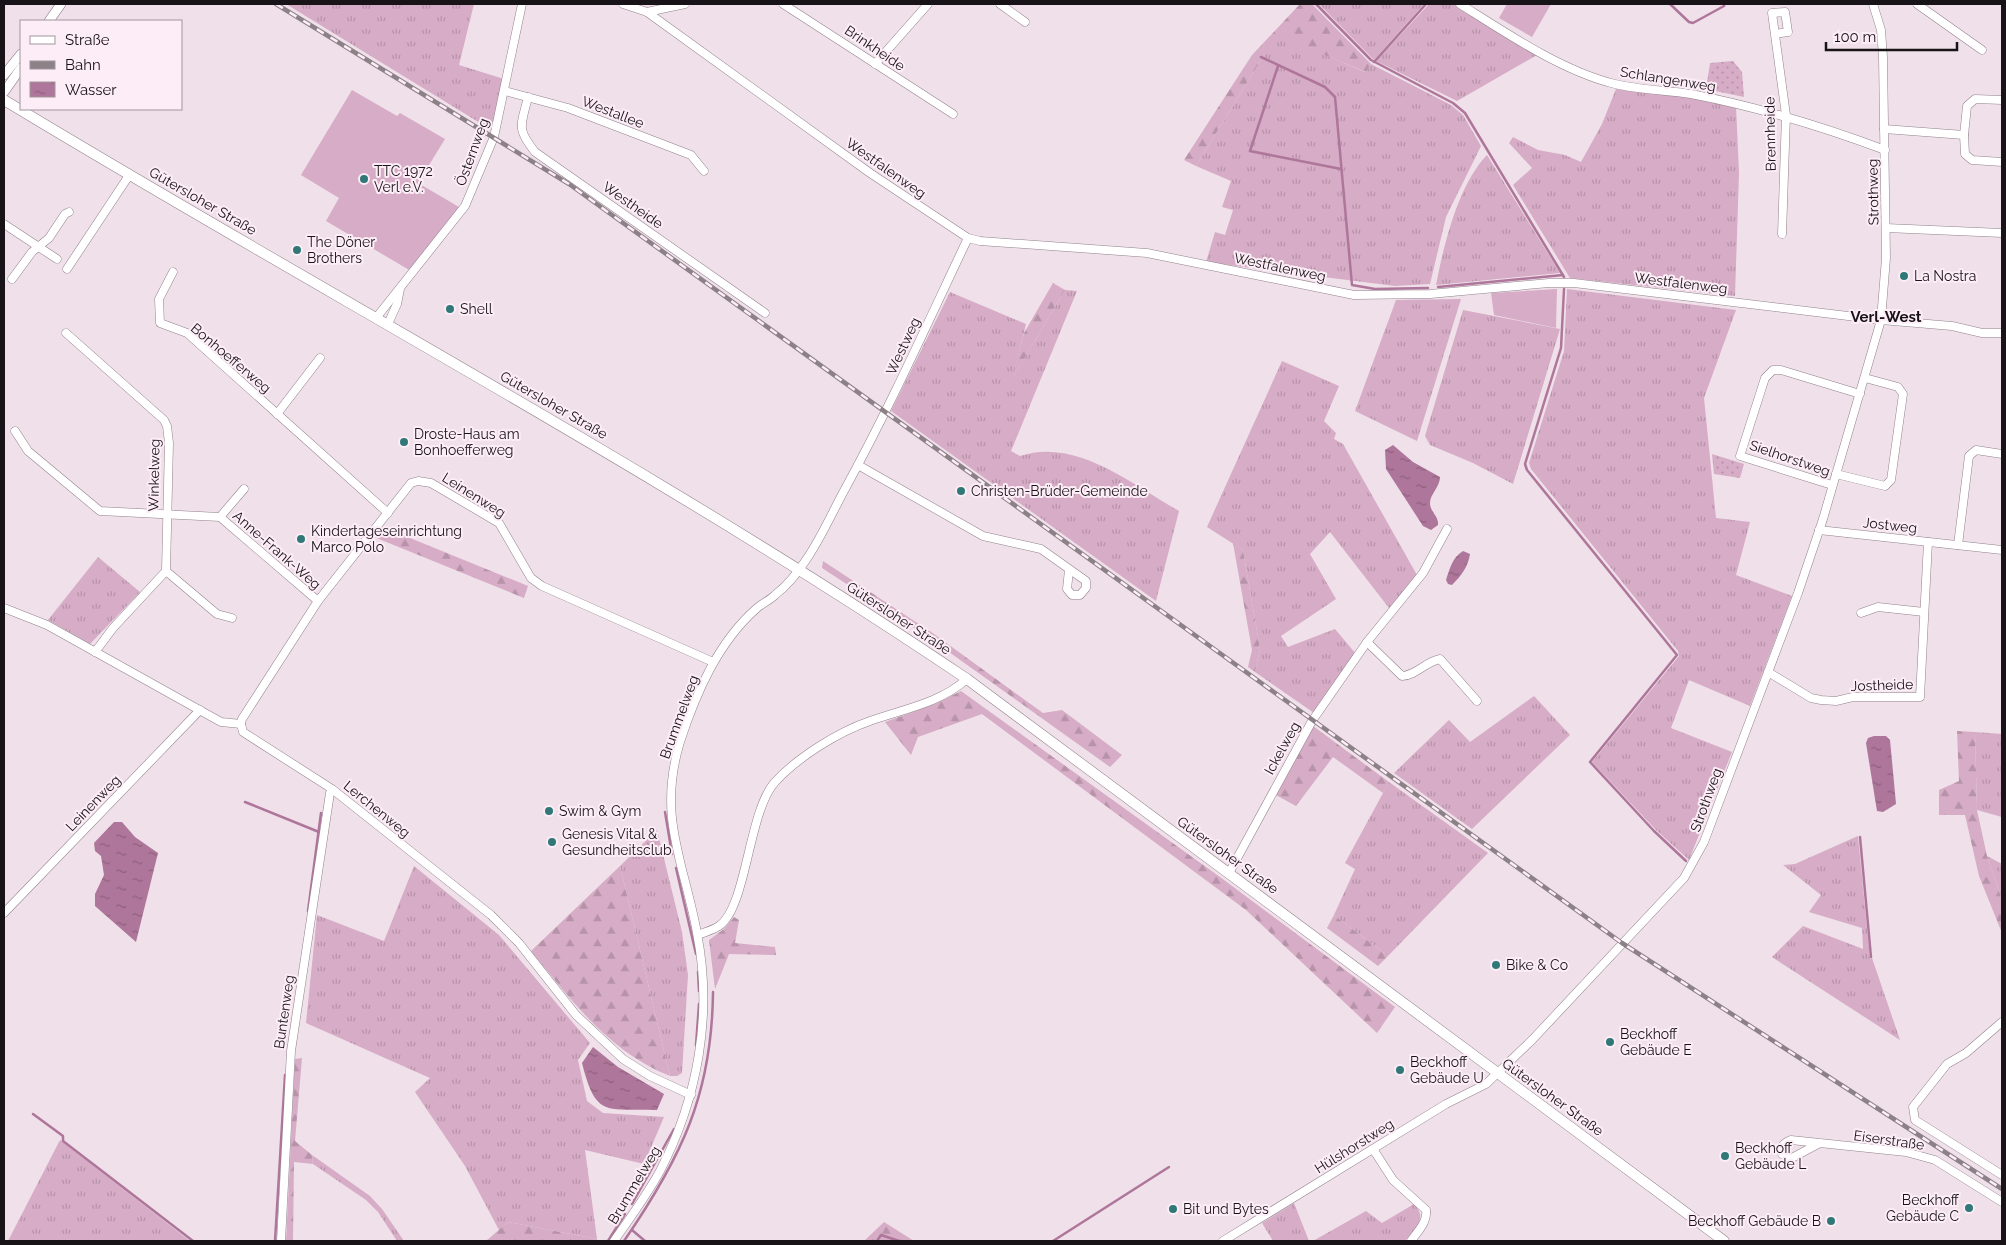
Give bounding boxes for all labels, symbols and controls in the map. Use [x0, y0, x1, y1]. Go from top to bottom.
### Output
legend [20, 20, 182, 110]
scale bar [1826, 20, 1957, 52]
street label: Brinkheide [842, 22, 908, 74]
text: 100 m [1834, 28, 1876, 46]
text: Straße [65, 31, 110, 49]
text: Bahn [65, 56, 101, 74]
street label: Schlangenweg [1619, 64, 1717, 94]
text: Wasser [65, 81, 117, 99]
street label: Westallee [580, 93, 646, 131]
street label: Brennheide [1761, 96, 1779, 172]
street label: Östernweg [450, 115, 492, 188]
street label: Westfalenweg [843, 135, 929, 201]
street label: Strothweg [1864, 159, 1882, 225]
place label: TTC 1972 Verl e.V. [374, 163, 433, 195]
street label: Gütersloher Straße [147, 164, 259, 238]
marker: TTC 1972 Verl e.V. [358, 173, 370, 185]
street label: Westheide [600, 178, 666, 232]
place label: The Döner Brothers [307, 234, 375, 266]
marker: The Döner Brothers [291, 244, 303, 256]
street label: Westfalenweg [1233, 249, 1327, 285]
place label: La Nostra [1914, 268, 1976, 284]
street label: Westfalenweg [1634, 269, 1728, 297]
marker: La Nostra [1898, 270, 1910, 282]
place label: Shell [460, 301, 493, 317]
marker: Shell [444, 303, 456, 315]
district label: Verl-West [1850, 308, 1922, 326]
street label: Westweg [883, 315, 923, 377]
street label: Bonhoefferweg [188, 320, 274, 396]
street label: Gütersloher Straße [498, 368, 610, 442]
place label: Droste-Haus am Bonhoefferweg [414, 426, 520, 458]
marker: Droste-Haus am Bonhoefferweg [398, 436, 410, 448]
street label: Sielhorstweg [1747, 437, 1833, 479]
street label: Winkelweg [145, 439, 163, 511]
street label: Leinenweg [439, 469, 509, 521]
place label: Christen-Brüder-Gemeinde [971, 483, 1148, 499]
marker: Christen-Brüder-Gemeinde [955, 485, 967, 497]
street label: Anne-Frank-Weg [230, 508, 324, 592]
street label: Jostweg [1862, 514, 1918, 536]
place label: Kindertageseinrichtung Marco Polo [311, 523, 462, 555]
marker: Kindertageseinrichtung Marco Polo [295, 533, 307, 545]
street label: Gütersloher Straße [844, 578, 954, 658]
street label: Brummelweg [656, 673, 702, 761]
street label: Jostheide [1850, 676, 1914, 694]
street label: Ickelweg [1261, 719, 1303, 777]
street label: Strothweg [1687, 766, 1725, 834]
street label: Leinenweg [62, 772, 124, 834]
street label: Lerchenweg [340, 777, 414, 841]
place label: Swim & Gym [559, 803, 641, 819]
marker: Swim & Gym [543, 805, 555, 817]
street label: Gütersloher Straße [1174, 813, 1282, 897]
place label: Genesis Vital & Gesundheitsclub [562, 826, 672, 858]
marker: Genesis Vital & Gesundheitsclub [546, 836, 558, 848]
place label: Bike & Co [1506, 957, 1568, 973]
marker: Bike & Co [1490, 959, 1502, 971]
street label: Buntenweg [271, 974, 297, 1050]
place label: Beckhoff Gebäude E [1620, 1026, 1692, 1058]
marker: Beckhoff Gebäude E [1604, 1036, 1616, 1048]
place label: Beckhoff Gebäude U [1410, 1054, 1484, 1086]
street label: Gütersloher Straße [1499, 1055, 1607, 1139]
marker: Beckhoff Gebäude U [1394, 1064, 1406, 1076]
street label: Hülshorstweg [1312, 1115, 1396, 1177]
street label: Eiserstraße [1853, 1127, 1925, 1153]
place label: Beckhoff Gebäude L [1735, 1140, 1806, 1172]
street label: Brummelweg [604, 1143, 664, 1227]
marker: Beckhoff Gebäude L [1719, 1150, 1731, 1162]
place label: Beckhoff Gebäude C [1886, 1192, 1960, 1224]
place label: Bit und Bytes [1183, 1201, 1269, 1217]
marker: Beckhoff Gebäude C [1963, 1202, 1975, 1214]
marker: Bit und Bytes [1167, 1203, 1179, 1215]
place label: Beckhoff Gebäude B [1688, 1213, 1821, 1229]
marker: Beckhoff Gebäude B [1825, 1215, 1837, 1227]

